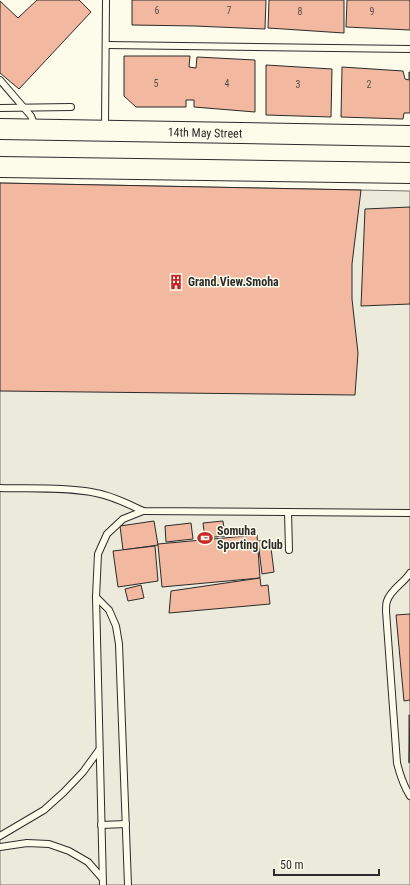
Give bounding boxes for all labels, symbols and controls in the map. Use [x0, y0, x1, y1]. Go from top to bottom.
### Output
house number: 6 [155, 5, 160, 16]
house number: 7 [227, 5, 232, 16]
house number: 8 [298, 6, 303, 17]
house number: 9 [370, 6, 375, 17]
house number: 5 [154, 78, 159, 89]
house number: 4 [225, 78, 230, 89]
house number: 3 [296, 79, 301, 90]
house number: 2 [367, 79, 372, 90]
street label: 14th May Street [168, 125, 243, 141]
building icon: Grand.View.Smoha [167, 273, 185, 291]
place label: Grand.View.Smoha [188, 275, 279, 289]
place label: Somuha Sporting Club [217, 524, 283, 552]
sports icon: Somuha Sporting Club [196, 529, 214, 547]
scale bar [274, 851, 379, 877]
text: 50 m [280, 858, 304, 872]

